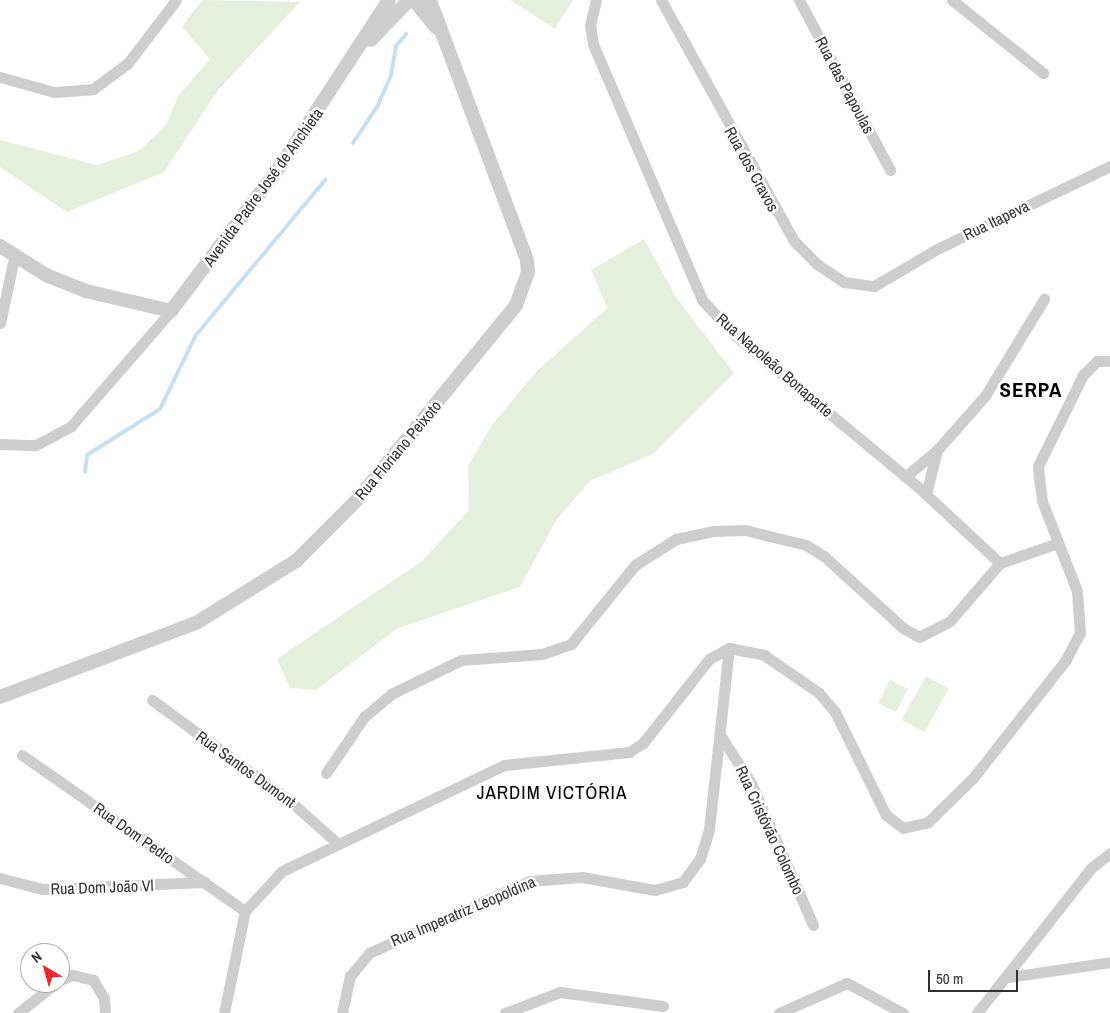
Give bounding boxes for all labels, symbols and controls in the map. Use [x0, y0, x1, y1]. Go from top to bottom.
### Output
street label: Rua das Papoulas [811, 33, 879, 137]
street label: Avenida Padre José de Anchieta [199, 104, 327, 270]
street label: Rua dos Cravos [721, 123, 783, 215]
street label: Rua Itapeva [960, 196, 1032, 244]
street label: Rua Napoleão Bonaparte [713, 309, 837, 421]
district label: SERPA [999, 377, 1063, 403]
street label: Rua Floriano Peixoto [351, 396, 445, 504]
street label: Rua Santos Dumont [193, 727, 299, 811]
street label: Rua Cristóvão Colombo [732, 763, 808, 897]
district label: JARDIM VICTÓRIA [475, 782, 629, 804]
street label: Rua Dom Pedro [90, 798, 178, 868]
street label: Rua Imperatriz Leopoldina [388, 872, 538, 950]
street label: Rua Dom João Vl [50, 876, 154, 898]
north arrow [20, 943, 70, 993]
text: N [28, 947, 45, 967]
scale bar [930, 960, 1020, 992]
text: 50 m [936, 968, 963, 989]

